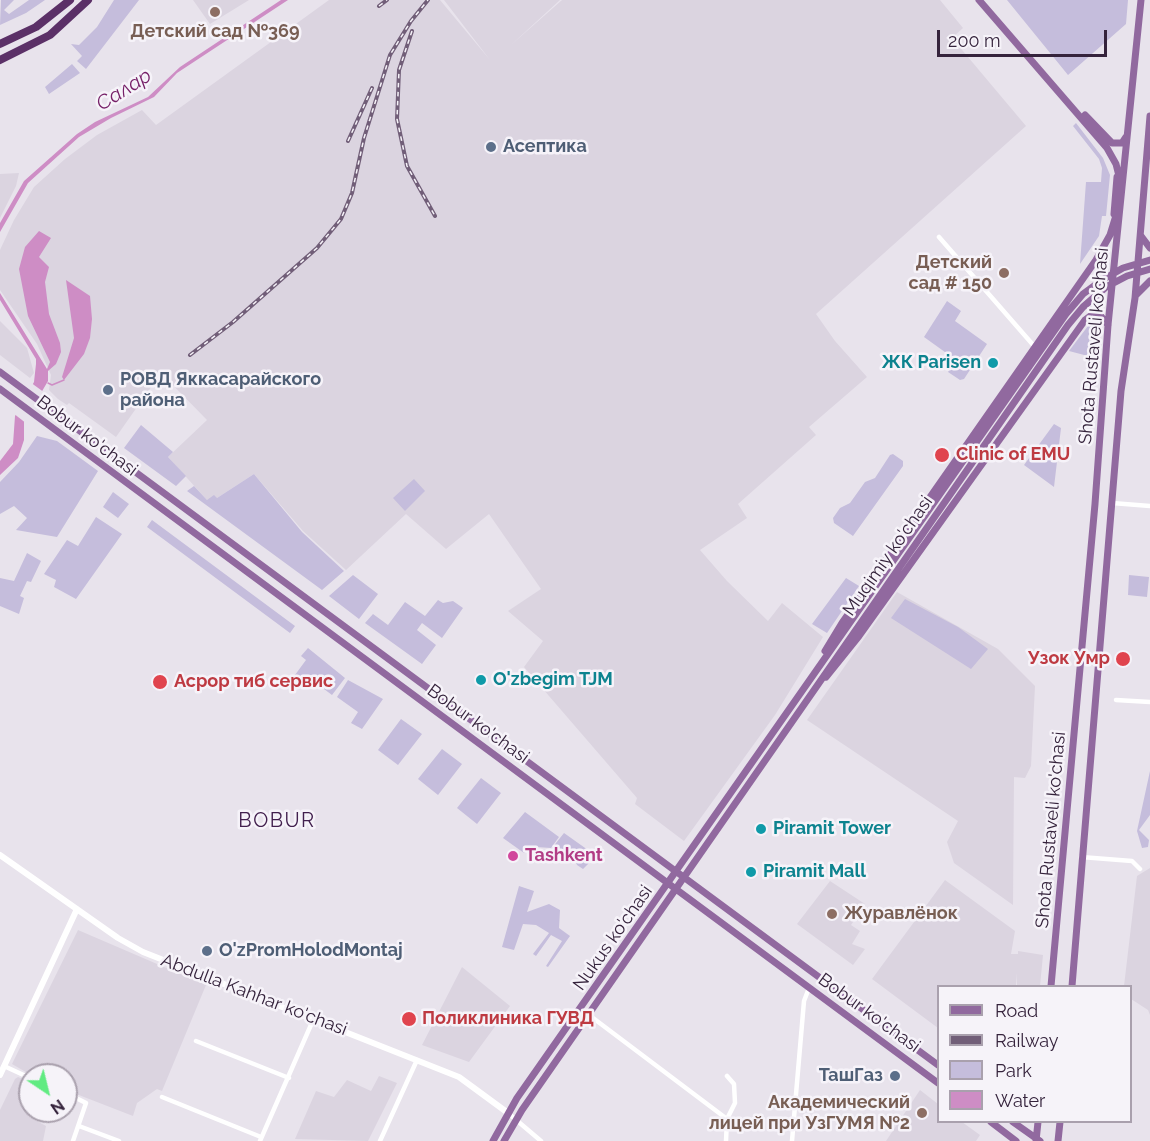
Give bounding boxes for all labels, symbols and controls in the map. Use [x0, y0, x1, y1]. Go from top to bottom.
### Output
marker: Детский сад №369 [208, 5, 222, 19]
scale bar [940, 18, 1110, 56]
place label: Детский сад №369 [130, 21, 300, 43]
text: 200 m [948, 30, 1001, 51]
water label: Салар [92, 64, 156, 116]
place label: Асептика [503, 136, 587, 158]
marker: Асептика [484, 140, 498, 154]
street label: Shota Rustaveli ko'chasi [1075, 247, 1113, 445]
place label: Детский сад # 150 [909, 252, 992, 294]
marker: Детский сад # 150 [997, 266, 1011, 280]
place label: ЖК Parisen [881, 352, 981, 374]
marker: ЖК Parisen [986, 356, 1000, 370]
place label: РОВД Яккасарайского района [120, 369, 321, 412]
marker: РОВД Яккасарайского района [101, 383, 115, 397]
street label: Bobur ko'chasi [32, 391, 142, 481]
place label: Clinic of EMU [956, 444, 1070, 466]
marker: Clinic of EMU [933, 446, 951, 464]
street label: Muqimiy ko'chasi [839, 492, 937, 620]
place label: Узок Умр [1028, 648, 1110, 670]
marker: Узок Умр [1114, 650, 1132, 668]
place label: O'zbegim TJM [493, 669, 613, 691]
place label: Асрор тиб сервис [174, 671, 333, 693]
marker: Асрор тиб сервис [151, 673, 169, 691]
marker: O'zbegim TJM [474, 673, 488, 687]
street label: Bobur ko'chasi [423, 680, 533, 768]
street label: Shota Rustaveli ko'chasi [1032, 731, 1070, 929]
district label: BOBUR [238, 809, 316, 833]
place label: Piramit Tower [773, 818, 891, 840]
marker: Piramit Tower [754, 822, 768, 836]
place label: Tashkent [525, 845, 603, 867]
marker: Tashkent [506, 849, 520, 863]
place label: Piramit Mall [763, 861, 866, 883]
marker: Piramit Mall [744, 865, 758, 879]
street label: Nukus ko'chasi [569, 881, 657, 995]
place label: Журавлёнок [844, 903, 958, 925]
marker: Журавлёнок [825, 907, 839, 921]
place label: O'zPromHolodMontaj [219, 940, 403, 962]
marker: O'zPromHolodMontaj [200, 944, 214, 958]
street label: Abdulla Kahhar ko'chasi [158, 949, 350, 1041]
street label: Bobur ko'chasi [814, 969, 924, 1057]
legend [937, 985, 1132, 1123]
text: Road [995, 1000, 1038, 1021]
place label: Поликлиника ГУВД [422, 1008, 594, 1030]
marker: Поликлиника ГУВД [400, 1010, 418, 1028]
text: Railway [995, 1030, 1059, 1051]
text: Park [995, 1060, 1032, 1081]
north arrow [18, 1063, 78, 1123]
place label: ТашГаз [819, 1065, 883, 1087]
marker: ТашГаз [888, 1069, 902, 1083]
text: Water [995, 1090, 1045, 1111]
place label: Академический лицей при УзГУМЯ №2 [709, 1092, 910, 1134]
text: N [47, 1095, 68, 1118]
marker: Академический лицей при УзГУМЯ №2 [915, 1106, 929, 1120]

